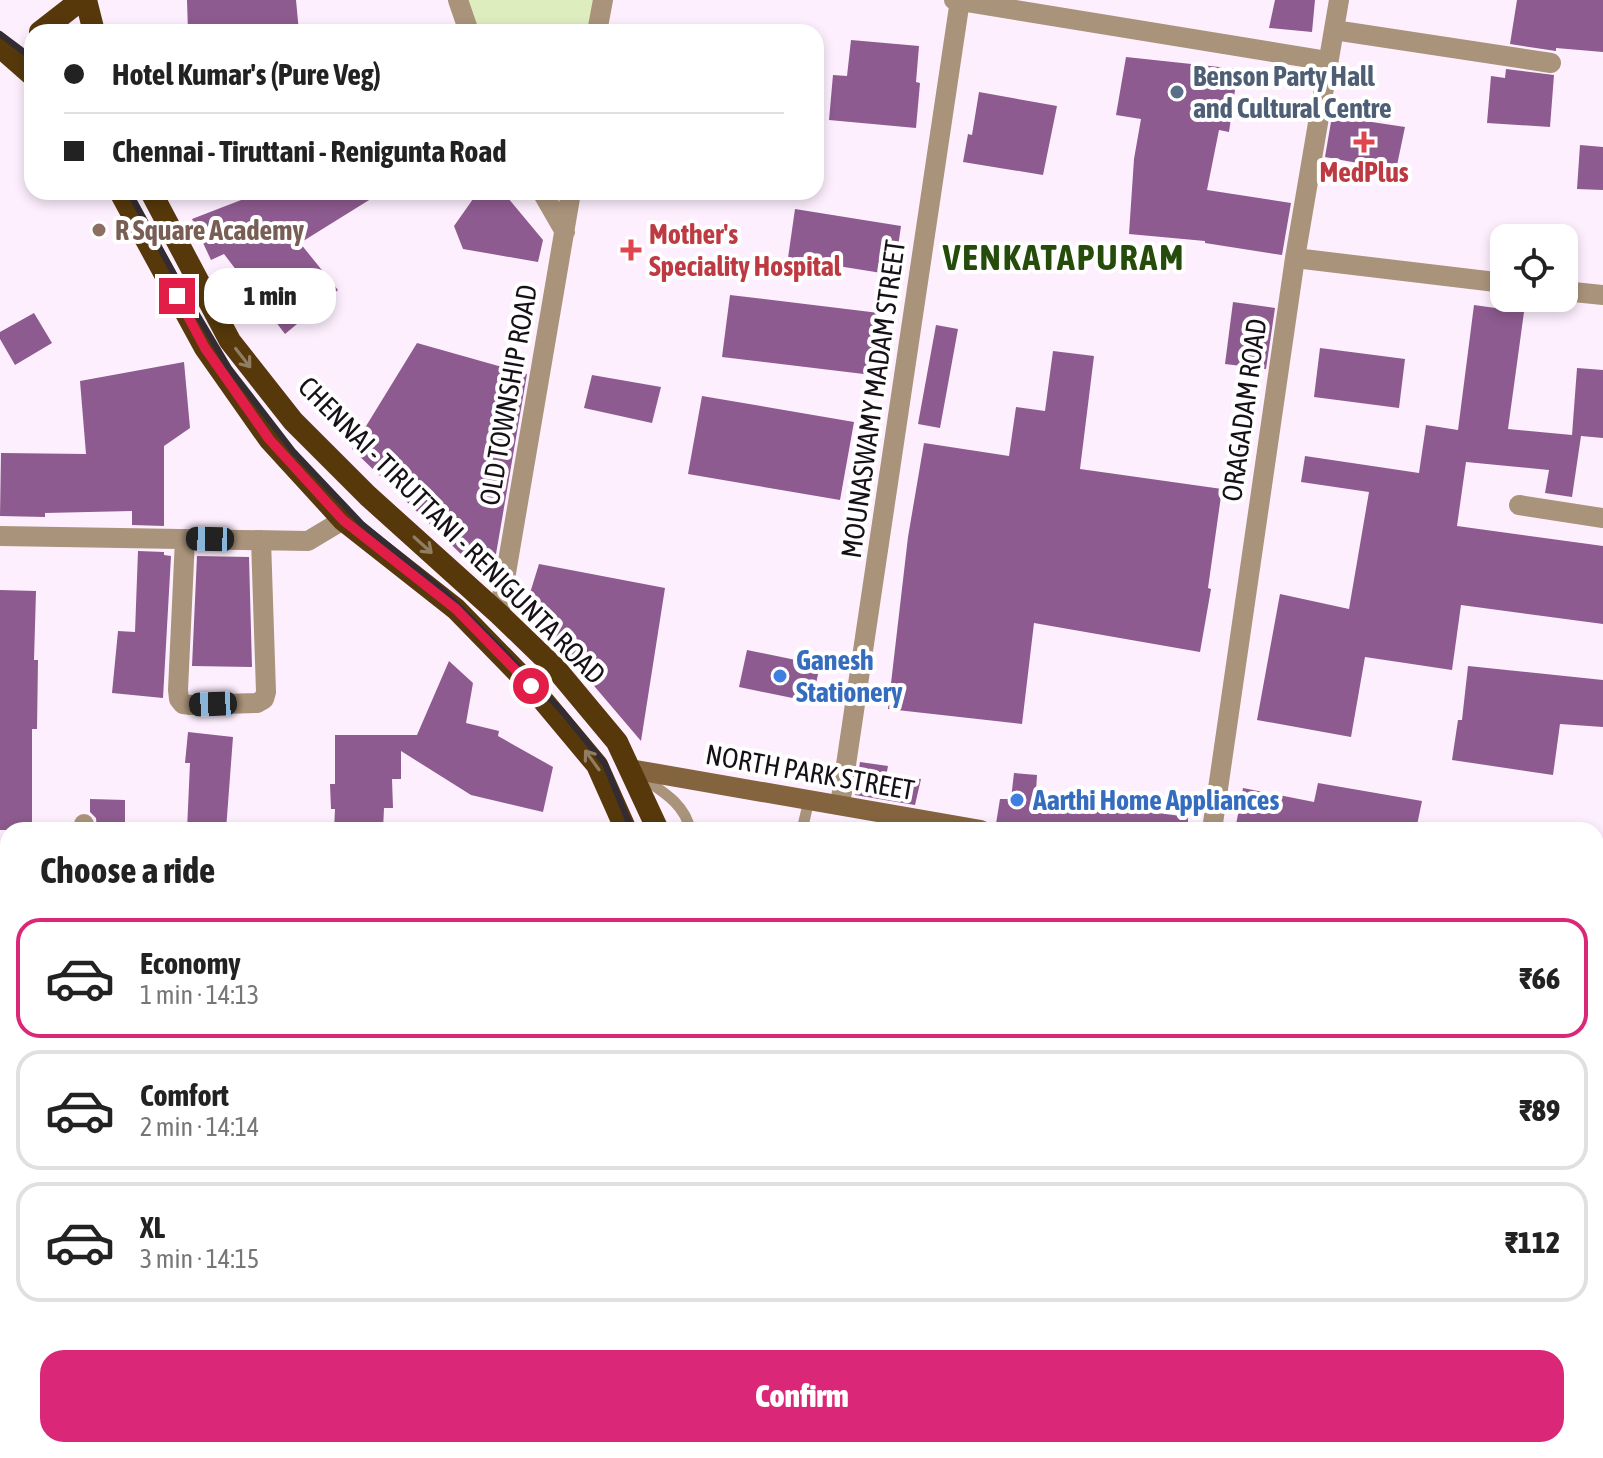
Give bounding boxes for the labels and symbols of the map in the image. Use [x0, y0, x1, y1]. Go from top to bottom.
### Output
place label: Benson Party Hall and Cultural Centre [1193, 60, 1392, 124]
marker: Benson Party Hall and Cultural Centre [1168, 83, 1186, 101]
marker: MedPlus [1355, 133, 1373, 151]
place label: MedPlus [1319, 156, 1409, 188]
place label: R Square Academy [115, 214, 304, 246]
place label: Mother's Speciality Hospital [649, 218, 842, 282]
marker: R Square Academy [90, 221, 108, 239]
district label: VENKATAPURAM [942, 236, 1185, 278]
street label: MOUNASWAMY MADAM STREET [835, 238, 911, 560]
marker: Mother's Speciality Hospital [620, 239, 642, 261]
callout: 1 min [205, 268, 337, 324]
route end [159, 278, 195, 314]
street label: OLD TOWNSHIP ROAD [473, 282, 543, 508]
street label: ORAGADAM ROAD [1215, 317, 1273, 503]
one-way arrow [235, 347, 252, 368]
street label: CHENNAI - TIRUTTANI - RENIGUNTA ROAD [292, 370, 612, 690]
car [186, 527, 234, 551]
one-way arrow [413, 536, 433, 555]
place label: Ganesh Stationery [796, 644, 903, 708]
marker: Ganesh Stationery [771, 667, 789, 685]
route start [513, 668, 549, 704]
car [189, 691, 237, 717]
street label: NORTH PARK STREET [703, 738, 917, 806]
one-way arrow [584, 750, 601, 771]
place label: Aarthi Home Appliances [1032, 784, 1280, 816]
marker: Aarthi Home Appliances [1008, 791, 1026, 809]

